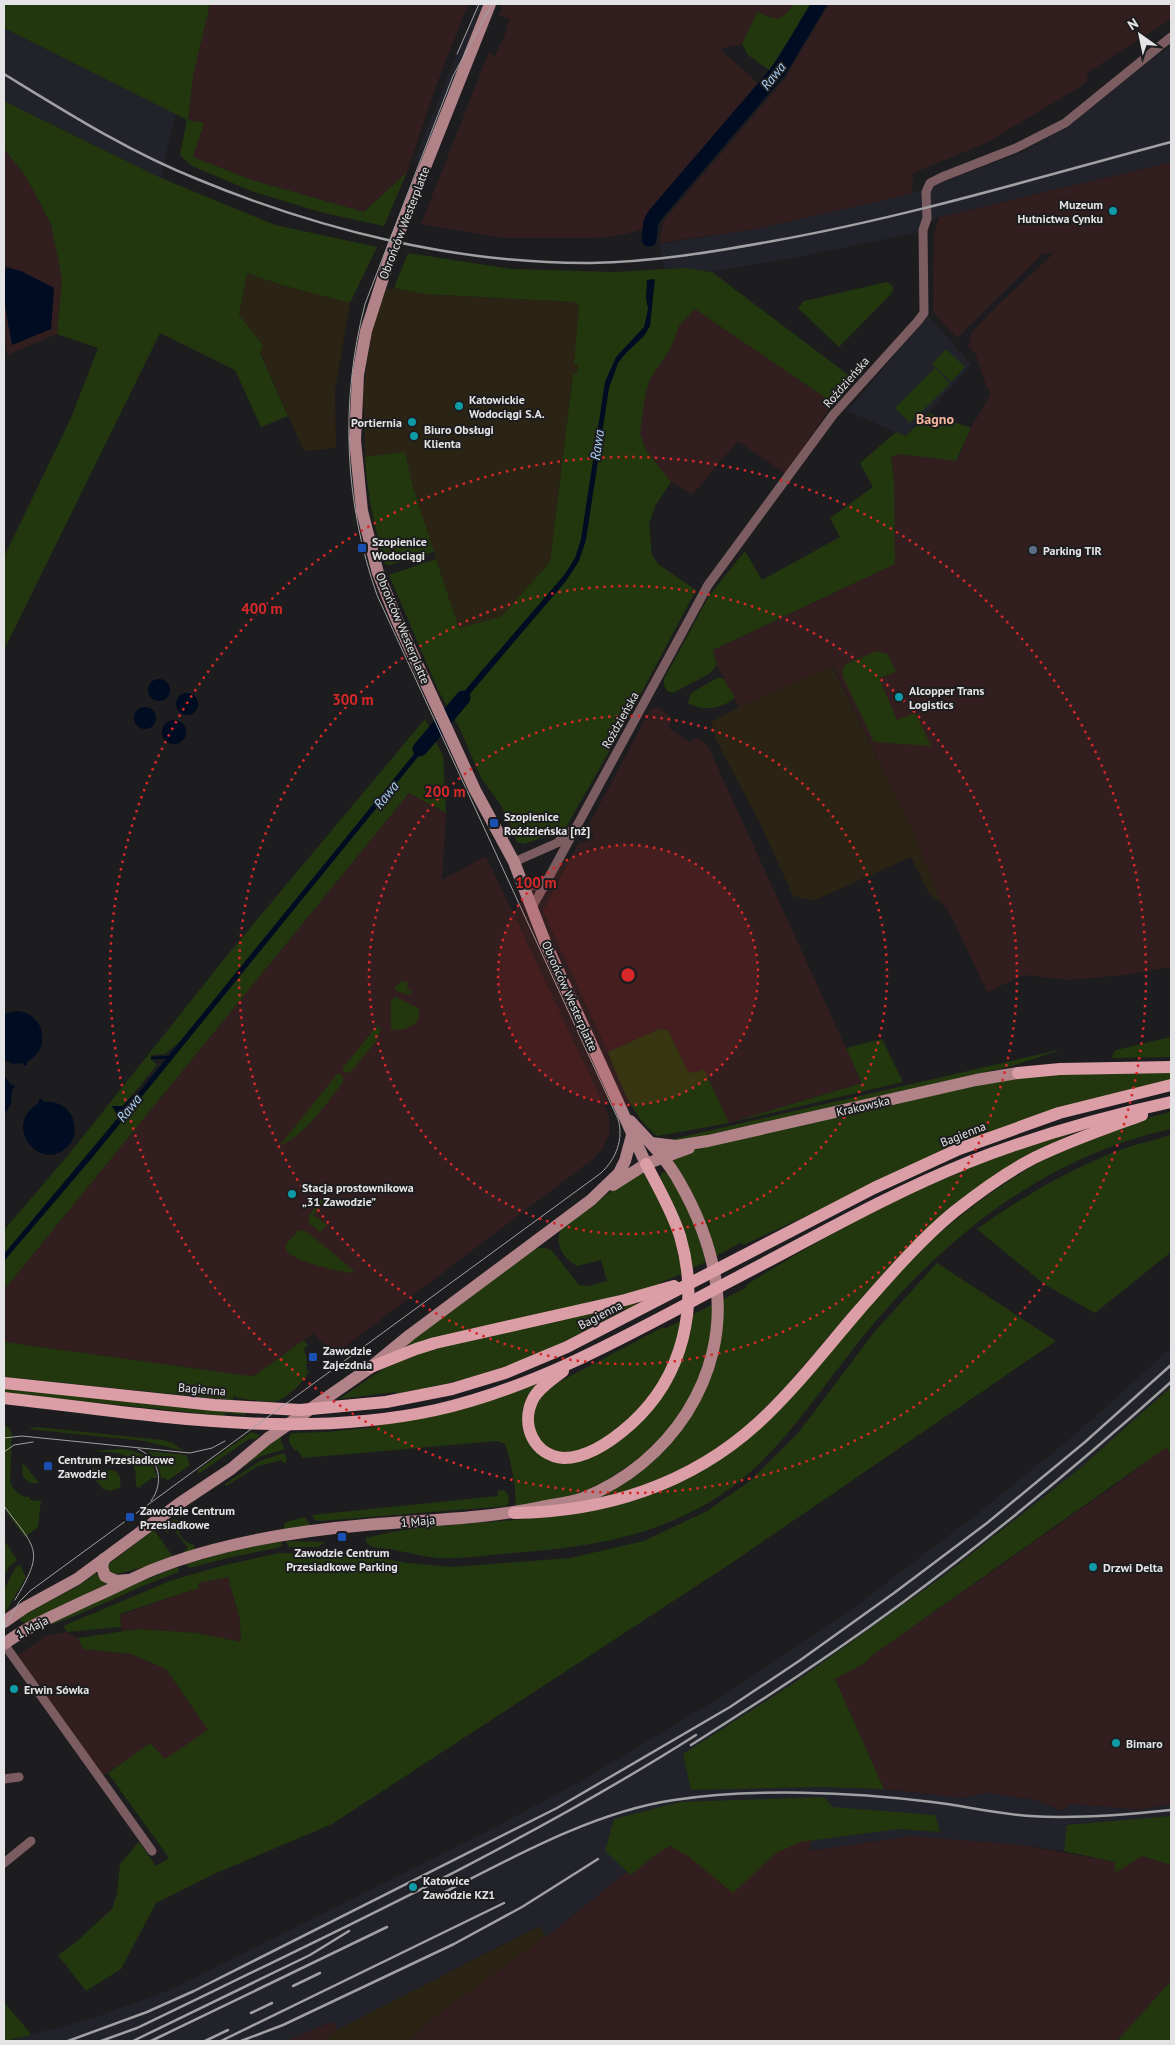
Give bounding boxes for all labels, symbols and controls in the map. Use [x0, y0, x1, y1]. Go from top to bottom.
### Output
north arrow [1115, 10, 1165, 60]
text: N [1124, 14, 1142, 34]
water label: Rawa [756, 58, 790, 94]
street label: Obrońców Westerplatte [376, 165, 432, 281]
place label: Muzeum Hutnictwa Cynku [1017, 197, 1103, 226]
marker: Muzeum Hutnictwa Cynku [1107, 205, 1119, 217]
street label: Roździeńska [820, 353, 872, 411]
place label: Katowickie Wodociągi S.A. [469, 392, 545, 421]
marker: Katowickie Wodociągi S.A. [453, 400, 465, 412]
district label: Bagno [916, 410, 954, 428]
place label: Portiernia [351, 415, 402, 430]
marker: Portiernia [406, 416, 418, 428]
place label: Biuro Obsługi Klienta [424, 422, 494, 451]
water label: Rawa [586, 428, 608, 461]
marker: Biuro Obsługi Klienta [408, 430, 420, 442]
place label: Szopienice Wodociągi [372, 534, 427, 563]
marker: Szopienice Wodociągi [356, 542, 368, 554]
place label: Parking TIR [1043, 543, 1103, 558]
marker: Parking TIR [1027, 544, 1039, 556]
street label: Obrońców Westerplatte [373, 570, 433, 686]
text: 400 m [241, 599, 283, 618]
place label: Alcopper Trans Logistics [909, 683, 984, 712]
street label: Roździeńska [598, 689, 642, 751]
text: 300 m [332, 690, 374, 709]
marker: Alcopper Trans Logistics [893, 691, 905, 703]
water label: Rawa [369, 777, 403, 813]
text: 200 m [424, 782, 466, 801]
place label: Szopienice Roździeńska [nż] [504, 809, 590, 839]
marker: Szopienice Roździeńska [nż] [488, 817, 500, 829]
text: 100 m [515, 873, 557, 892]
street label: Obrońców Westerplatte [539, 938, 601, 1054]
centre of rings [619, 966, 637, 984]
water label: Rawa [112, 1090, 146, 1126]
street label: Krakowska [835, 1093, 891, 1119]
street label: Bagienna [938, 1118, 988, 1150]
place label: Stacja prostownikowa „31 Zawodzie” [302, 1180, 414, 1209]
marker: Stacja prostownikowa „31 Zawodzie” [286, 1188, 298, 1200]
street label: Bagienna [575, 1297, 625, 1333]
place label: Zawodzie Zajezdnia [323, 1343, 372, 1372]
marker: Zawodzie Zajezdnia [307, 1351, 319, 1363]
street label: Bagienna [178, 1379, 227, 1399]
place label: Centrum Przesiadkowe Zawodzie [58, 1452, 174, 1481]
marker: Centrum Przesiadkowe Zawodzie [42, 1460, 54, 1472]
place label: Zawodzie Centrum Przesiadkowe [140, 1503, 235, 1532]
marker: Zawodzie Centrum Przesiadkowe [124, 1511, 136, 1523]
street label: 1 Maja [400, 1512, 436, 1530]
marker: Zawodzie Centrum Przesiadkowe Parking [336, 1531, 348, 1543]
place label: Zawodzie Centrum Przesiadkowe Parking [286, 1545, 398, 1574]
place label: Drzwi Delta [1103, 1560, 1163, 1575]
marker: Drzwi Delta [1087, 1561, 1099, 1573]
street label: 1 Maja [13, 1612, 51, 1642]
place label: Erwin Sówka [24, 1682, 89, 1697]
marker: Erwin Sówka [8, 1683, 20, 1695]
place label: Bimaro [1126, 1736, 1163, 1751]
marker: Bimaro [1110, 1737, 1122, 1749]
place label: Katowice Zawodzie KZ1 [423, 1873, 495, 1902]
marker: Katowice Zawodzie KZ1 [407, 1881, 419, 1893]

